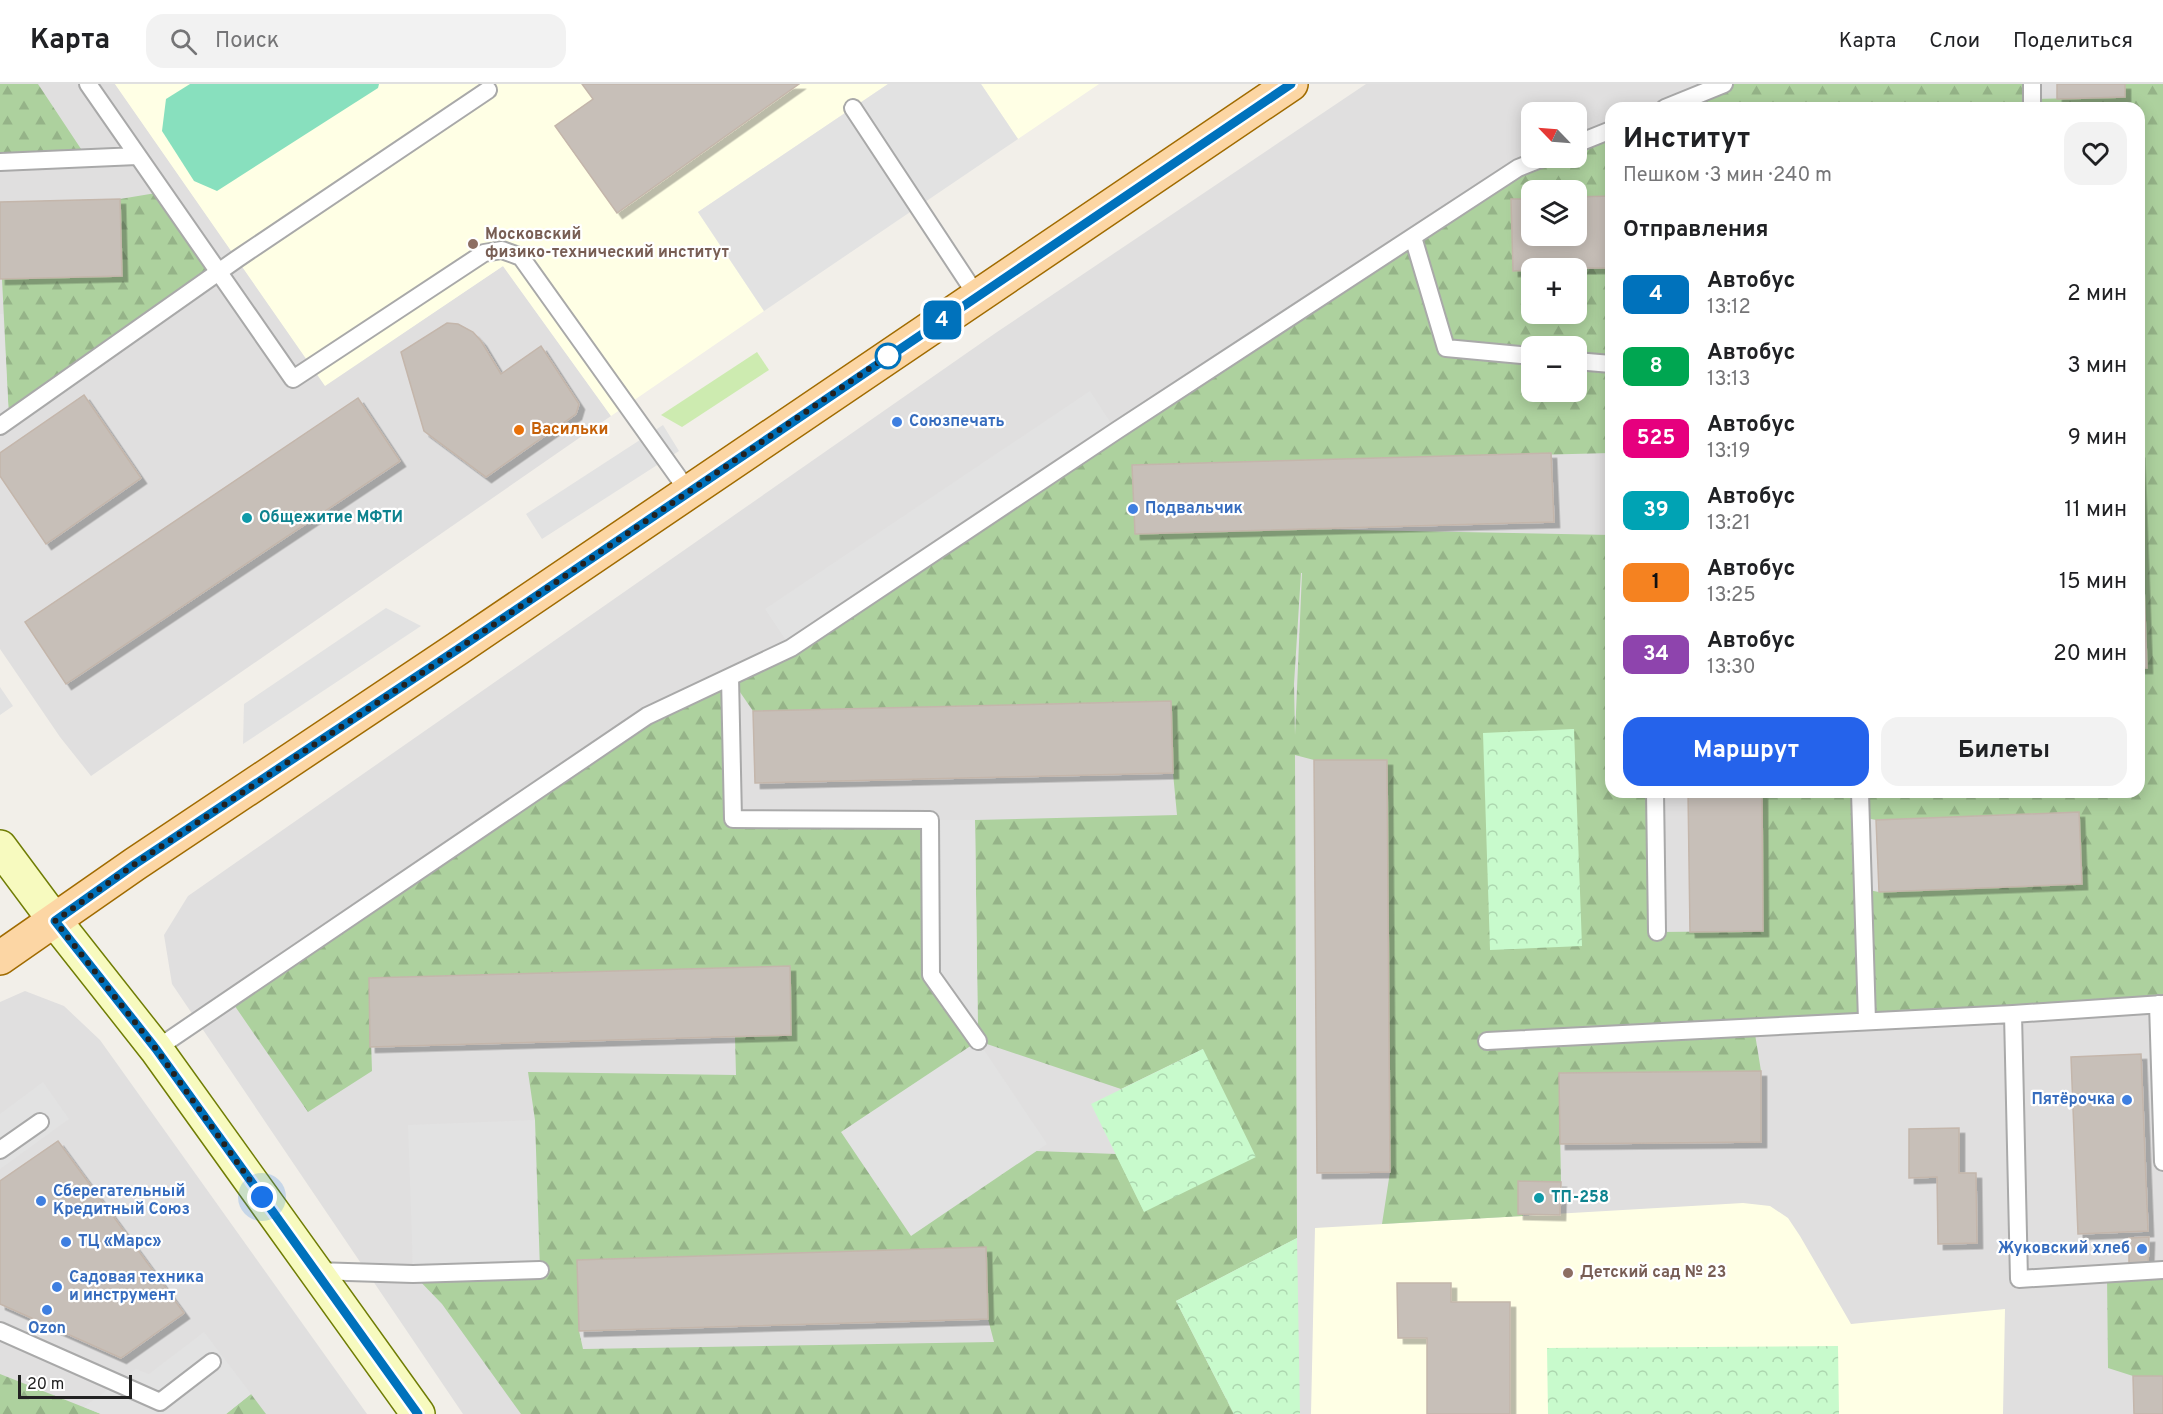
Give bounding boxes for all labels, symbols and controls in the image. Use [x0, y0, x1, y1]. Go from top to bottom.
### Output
search box [146, 14, 566, 68]
text: Карта [30, 23, 110, 59]
icon: search [167, 25, 200, 58]
text: Поиск [215, 28, 279, 55]
text: Карта [1839, 28, 1896, 55]
text: Слои [1929, 28, 1980, 55]
text: Поделиться [2013, 28, 2133, 55]
north arrow [1521, 102, 1587, 168]
map controls [1521, 102, 1587, 402]
text: Институт [1623, 122, 1750, 158]
button: heart [2064, 122, 2127, 185]
text: Пешком · 3 мин · 240 m [1623, 163, 1832, 189]
button: layers [1521, 180, 1587, 246]
text: Отправления [1623, 217, 1768, 244]
place label: Московский физико-технический институт [485, 225, 730, 263]
marker: Московский физико-технический институт [466, 237, 480, 251]
button: + [1521, 258, 1587, 324]
text: Автобус [1707, 268, 1795, 295]
text: 4 [1649, 281, 1663, 308]
text: 2 мин [2067, 281, 2127, 308]
text: 13:12 [1707, 295, 1751, 321]
line badge: 4 [922, 300, 962, 340]
text: 4 [935, 307, 949, 334]
button: − [1521, 336, 1587, 402]
text: Автобус [1707, 340, 1795, 367]
unlabelled marker [875, 343, 901, 369]
text: 8 [1649, 353, 1663, 380]
text: 3 мин [2068, 353, 2127, 380]
text: 13:13 [1707, 367, 1751, 393]
place label: Союзпечать [909, 412, 1005, 432]
text: Автобус [1707, 412, 1795, 439]
marker: Союзпечать [890, 415, 904, 429]
place label: Васильки [531, 420, 608, 440]
marker: Васильки [512, 423, 526, 437]
text: 525 [1637, 425, 1675, 452]
text: 9 мин [2068, 425, 2127, 452]
text: 13:19 [1707, 439, 1750, 465]
text: Автобус [1707, 484, 1795, 511]
text: 39 [1643, 497, 1669, 524]
text: 11 мин [2064, 497, 2127, 524]
place label: Подвальчик [1145, 499, 1243, 519]
marker: Подвальчик [1126, 502, 1140, 516]
place label: Общежитие МФТИ [259, 508, 403, 528]
marker: Общежитие МФТИ [240, 511, 254, 525]
text: 13:21 [1707, 511, 1751, 537]
text: Автобус [1707, 556, 1795, 583]
text: 1 [1652, 569, 1660, 596]
text: 15 мин [2059, 569, 2127, 596]
text: 13:25 [1707, 583, 1756, 609]
text: Автобус [1707, 628, 1795, 655]
text: 34 [1643, 641, 1669, 668]
text: 20 мин [2053, 641, 2127, 668]
text: 13:30 [1707, 655, 1756, 681]
button: Маршрут [1623, 717, 1869, 786]
button: Билеты [1881, 717, 2127, 786]
place label: Пятёрочка [2031, 1090, 2115, 1110]
marker: Пятёрочка [2120, 1093, 2134, 1107]
place label: Сберегательный Кредитный Союз [53, 1182, 190, 1220]
your location [247, 1182, 277, 1212]
place label: ТП-258 [1551, 1188, 1609, 1208]
marker: ТП-258 [1532, 1191, 1546, 1205]
marker: Сберегательный Кредитный Союз [34, 1194, 48, 1208]
place label: ТЦ «Марс» [78, 1232, 162, 1252]
marker: ТЦ «Марс» [59, 1235, 73, 1249]
place label: Жуковский хлеб [1998, 1239, 2130, 1259]
marker: Жуковский хлеб [2135, 1242, 2149, 1256]
place label: Детский сад № 23 [1580, 1263, 1726, 1283]
marker: Детский сад № 23 [1561, 1266, 1575, 1280]
place label: Садовая техника и инструмент [69, 1268, 204, 1306]
marker: Садовая техника и инструмент [50, 1280, 64, 1294]
marker: Ozon [40, 1303, 54, 1317]
place label: Ozon [28, 1319, 66, 1339]
scale bar [18, 1372, 132, 1400]
text: 20 m [27, 1375, 64, 1395]

